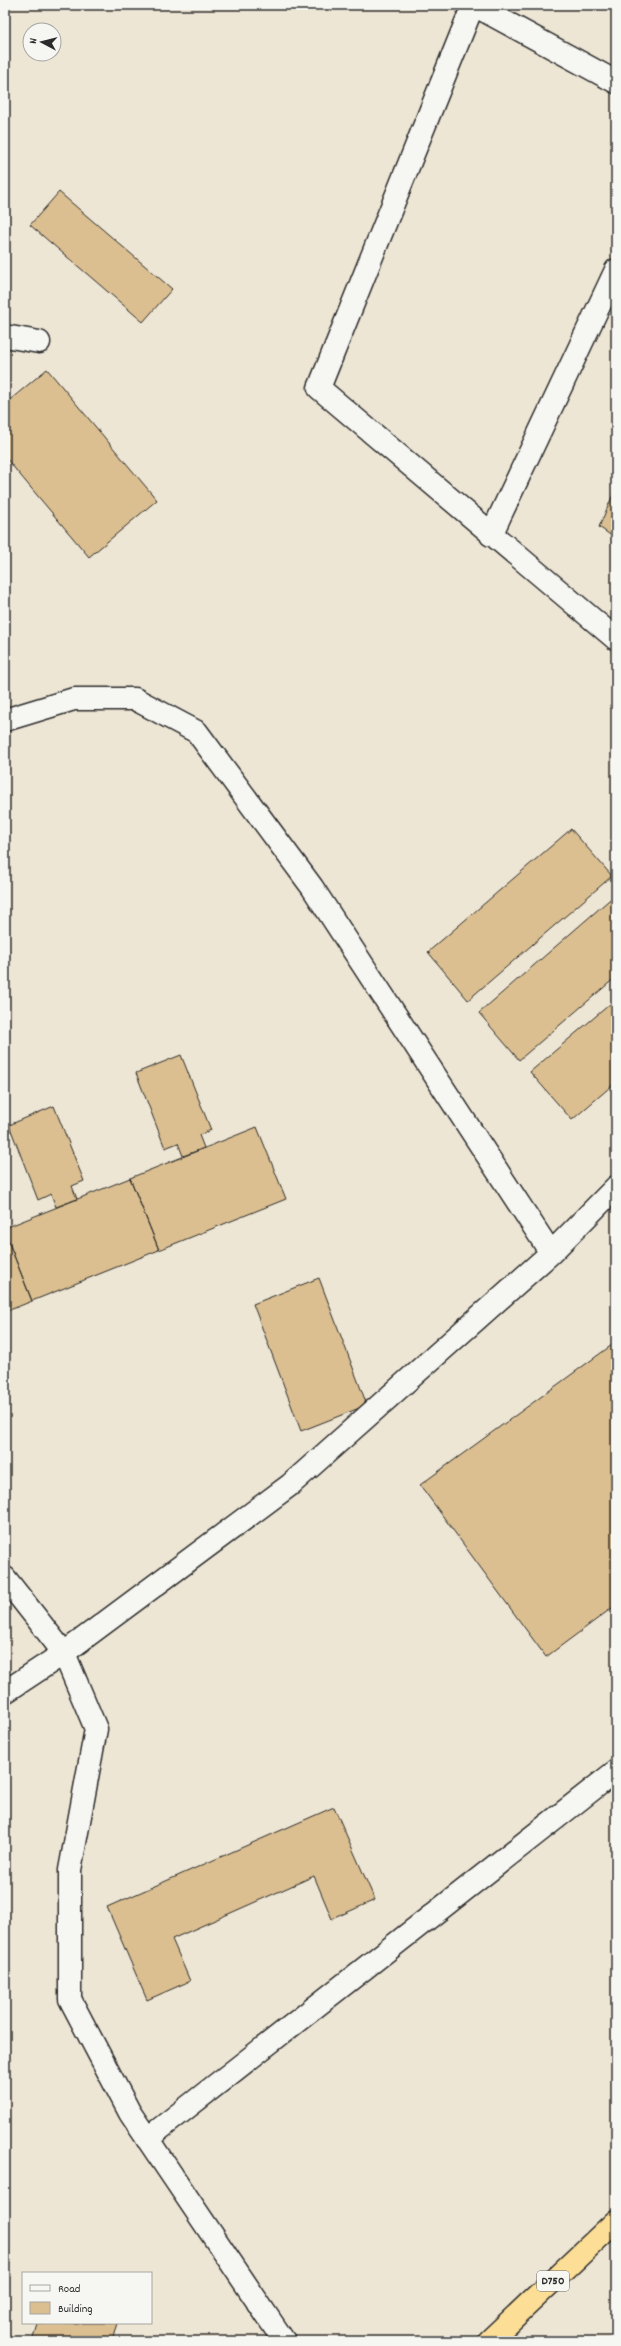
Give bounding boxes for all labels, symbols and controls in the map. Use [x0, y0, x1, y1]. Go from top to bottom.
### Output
north arrow [22, 22, 62, 62]
text: N [26, 37, 42, 45]
road number: D750 [537, 2271, 569, 2291]
legend [22, 2272, 152, 2324]
text: Road [58, 2281, 80, 2298]
text: Building [58, 2301, 93, 2318]

